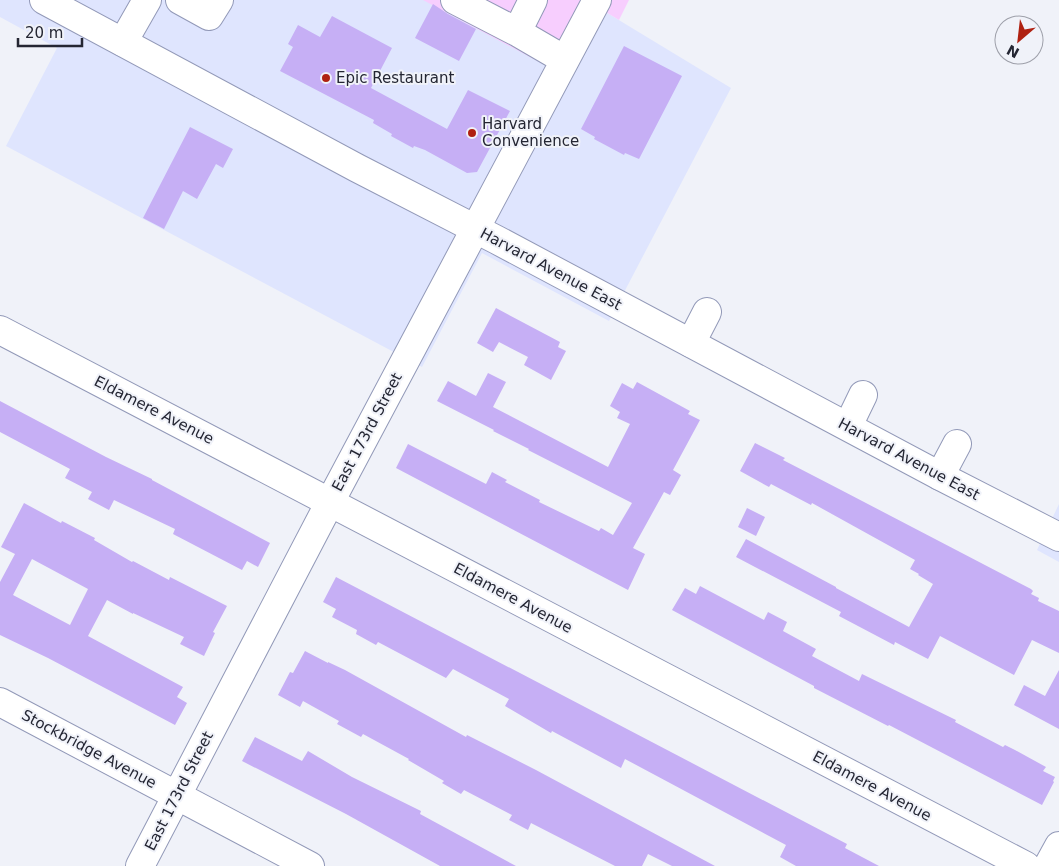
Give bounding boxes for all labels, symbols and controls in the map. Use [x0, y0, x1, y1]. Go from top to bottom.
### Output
scale bar [18, 15, 81, 47]
north arrow [994, 15, 1044, 65]
text: 20 m [25, 24, 63, 42]
text: N [1004, 42, 1022, 61]
place label: Epic Restaurant [336, 69, 454, 87]
marker: Epic Restaurant [320, 72, 332, 84]
place label: Harvard Convenience [482, 115, 579, 150]
marker: Harvard Convenience [466, 127, 478, 139]
street label: Harvard Avenue East [477, 224, 625, 314]
street label: East 173rd Street [328, 370, 406, 494]
street label: Eldamere Avenue [91, 372, 217, 448]
street label: Harvard Avenue East [835, 414, 983, 504]
street label: Eldamere Avenue [451, 559, 575, 637]
street label: Stockbridge Avenue [18, 706, 160, 792]
street label: East 173rd Street [141, 728, 217, 854]
street label: Eldamere Avenue [810, 747, 934, 825]

